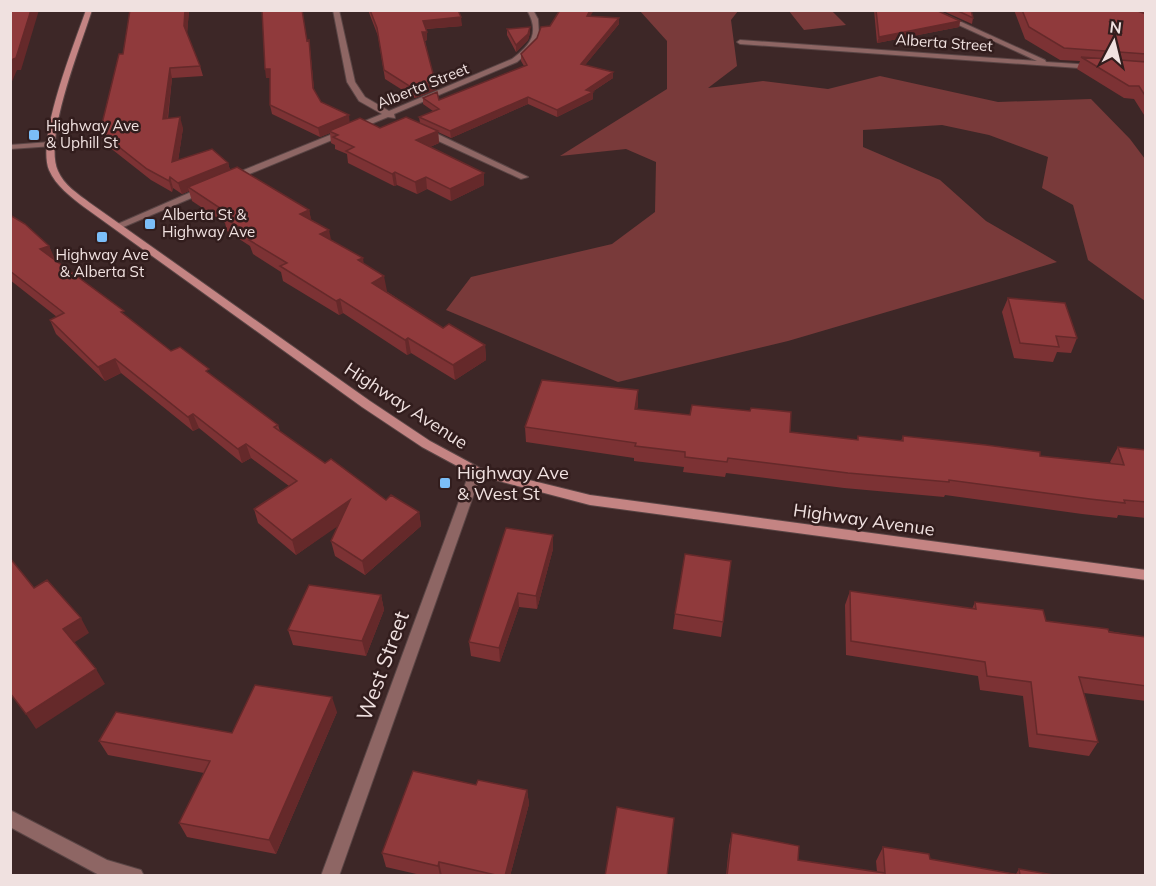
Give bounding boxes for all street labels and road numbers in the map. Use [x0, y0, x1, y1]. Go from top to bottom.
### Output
street label: Alberta Street [895, 30, 993, 55]
street label: Alberta Street [374, 59, 471, 113]
street label: Highway Avenue [340, 357, 472, 454]
street label: Highway Avenue [792, 498, 936, 541]
street label: West Street [350, 607, 414, 724]

